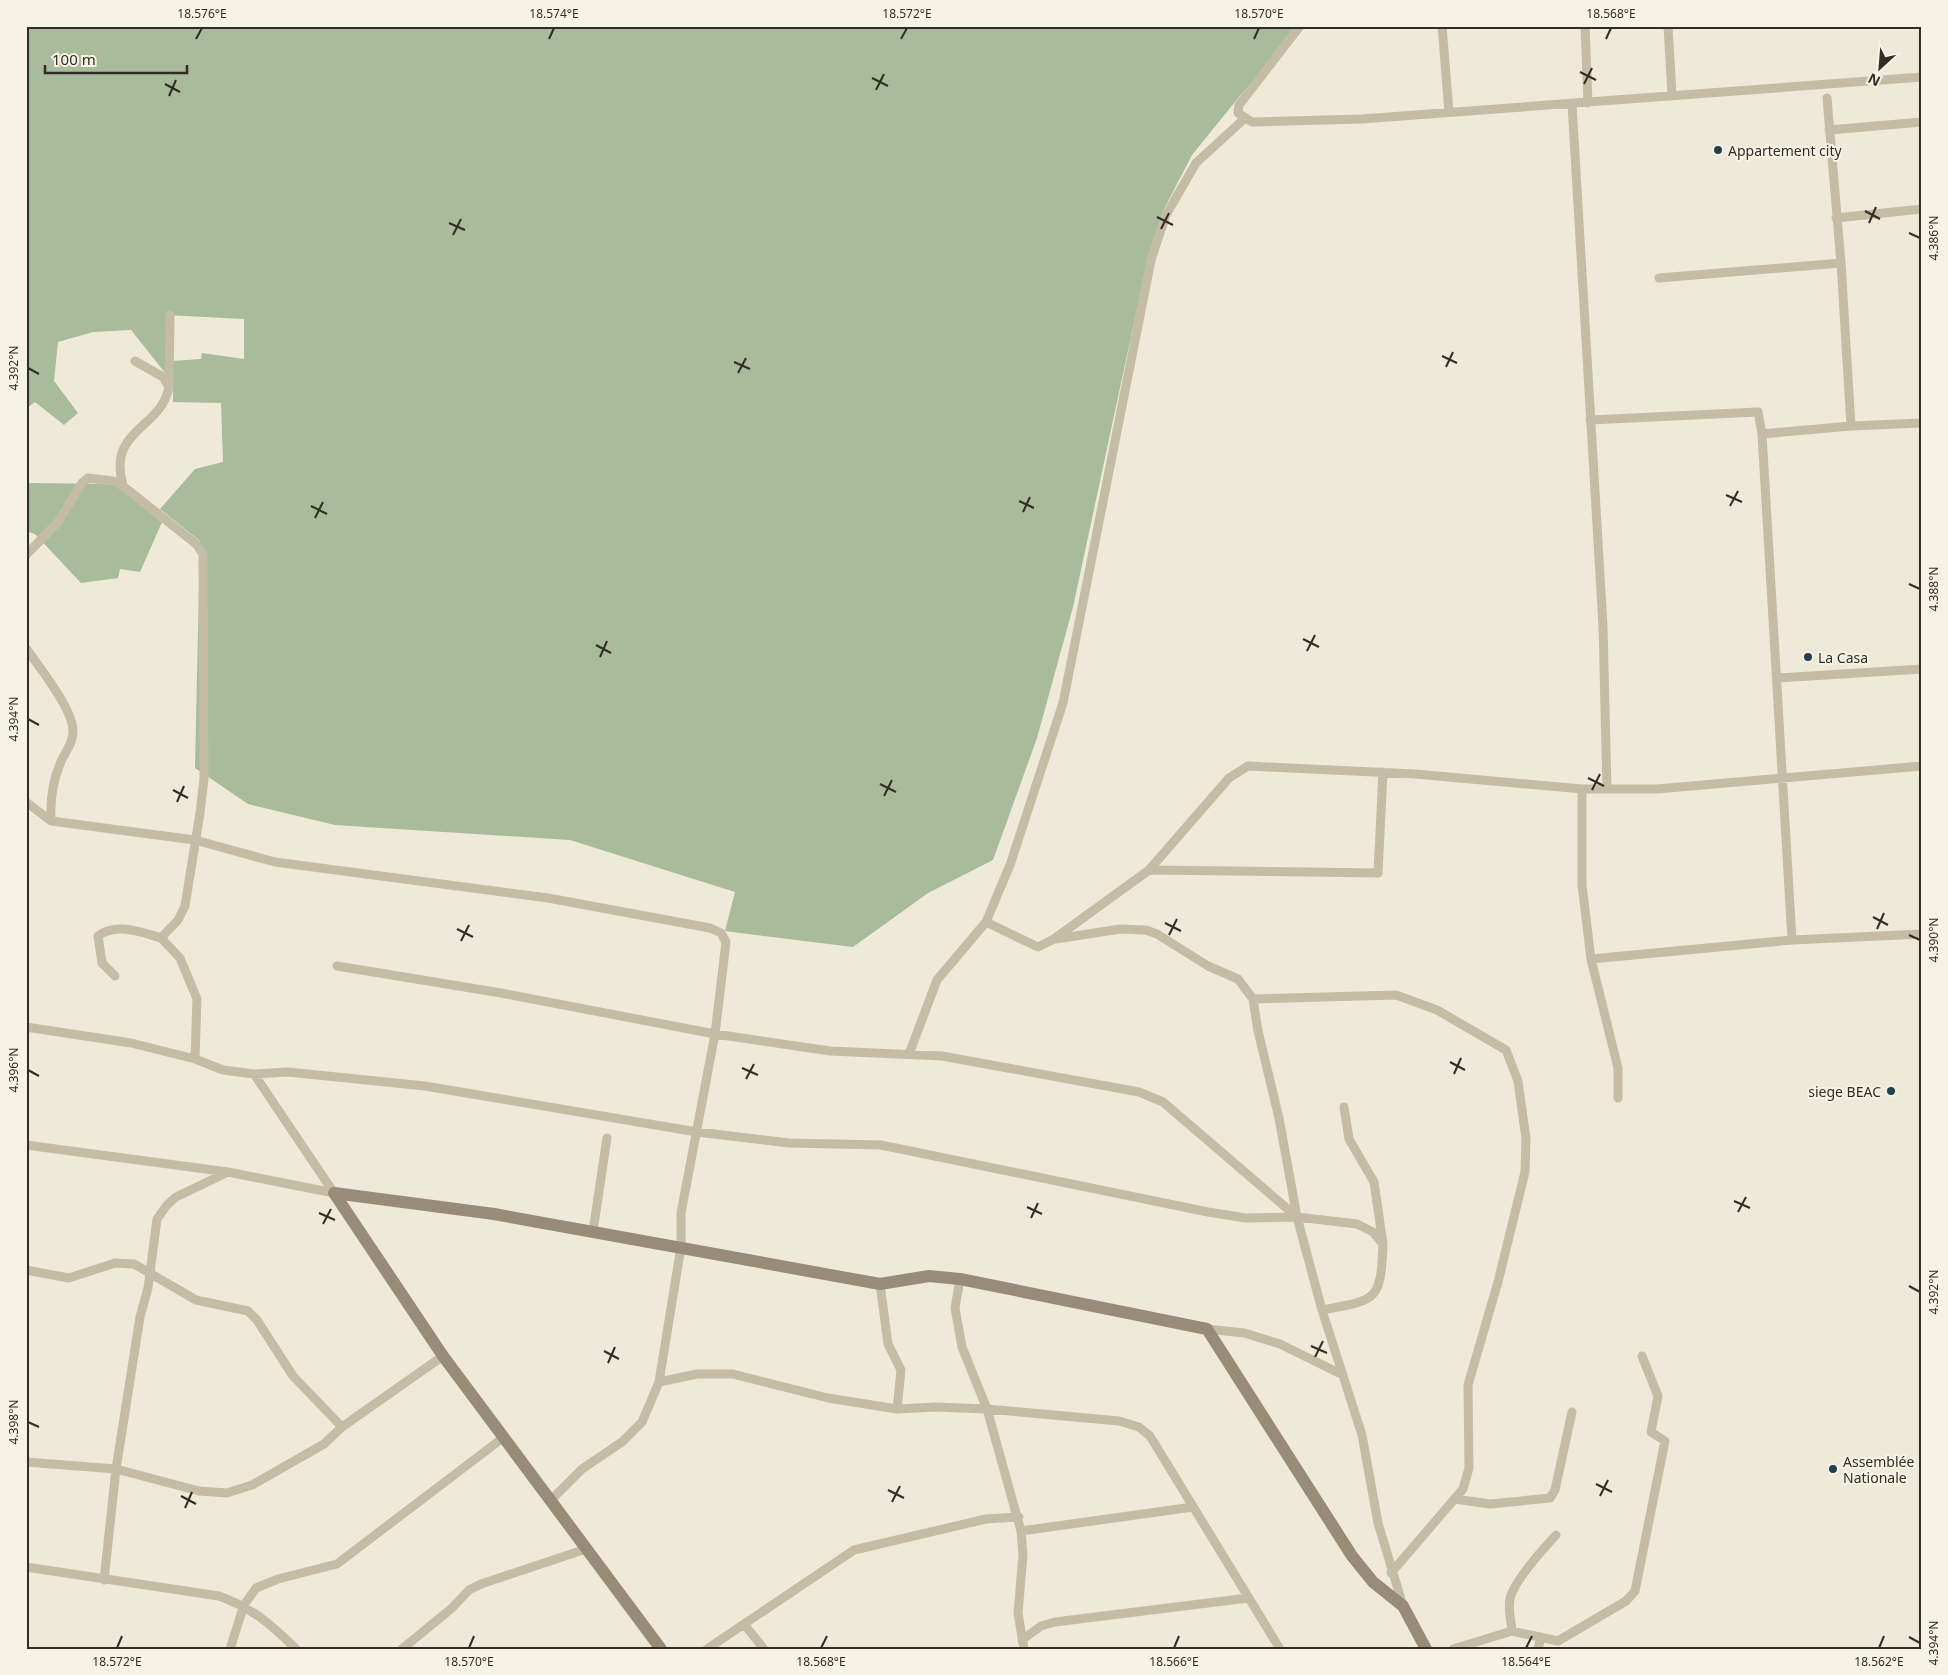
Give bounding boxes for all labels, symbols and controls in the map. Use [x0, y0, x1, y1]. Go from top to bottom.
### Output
text: 18.576°E [177, 5, 227, 22]
text: 18.574°E [529, 5, 579, 22]
text: 18.572°E [882, 5, 932, 22]
text: 18.570°E [1234, 5, 1284, 22]
text: 18.568°E [1586, 5, 1636, 22]
scale bar [45, 42, 188, 74]
north arrow [1856, 42, 1906, 92]
text: 100 m [52, 49, 96, 69]
text: N [1865, 69, 1883, 91]
place label: Appartement city [1728, 141, 1842, 160]
marker: Appartement city [1712, 144, 1724, 156]
text: 4.386°N [1925, 216, 1942, 260]
text: 4.392°N [5, 346, 22, 390]
text: 4.388°N [1925, 567, 1942, 611]
place label: La Casa [1818, 648, 1868, 667]
marker: La Casa [1802, 651, 1814, 663]
text: 4.394°N [5, 697, 22, 741]
text: 4.390°N [1925, 918, 1942, 962]
text: 4.396°N [5, 1048, 22, 1092]
place label: siege BEAC [1808, 1082, 1881, 1101]
marker: siege BEAC [1885, 1085, 1897, 1097]
text: 4.392°N [1925, 1270, 1942, 1314]
text: 4.398°N [5, 1400, 22, 1444]
place label: Assemblée Nationale [1843, 1452, 1914, 1487]
marker: Assemblée Nationale [1827, 1463, 1839, 1475]
text: 4.394°N [1925, 1621, 1942, 1665]
text: 18.572°E [92, 1653, 142, 1670]
text: 18.570°E [444, 1653, 494, 1670]
text: 18.568°E [796, 1653, 846, 1670]
text: 18.566°E [1149, 1653, 1199, 1670]
text: 18.564°E [1501, 1653, 1551, 1670]
text: 18.562°E [1854, 1653, 1904, 1670]

